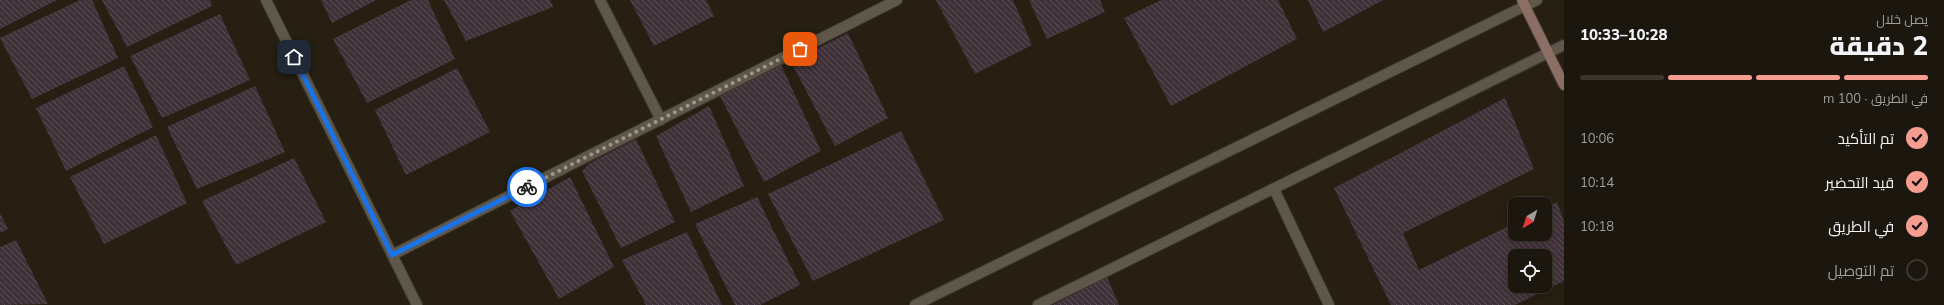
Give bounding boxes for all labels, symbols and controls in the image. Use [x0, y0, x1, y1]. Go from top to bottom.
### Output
text: يصل خلال [1876, 11, 1928, 27]
text: 10:28–10:33 [1580, 25, 1667, 44]
text: 2 دقيقة [1830, 29, 1928, 62]
pin [783, 32, 817, 66]
icon: bag [789, 38, 811, 60]
pin [277, 40, 311, 74]
icon: home [283, 46, 305, 68]
text: في الطريق · 100 m [1823, 90, 1928, 106]
icon: check [1906, 127, 1928, 149]
text: تم التأكيد [1837, 129, 1894, 148]
text: 10:06 [1580, 130, 1614, 146]
courier [507, 167, 547, 207]
icon: check [1906, 171, 1928, 193]
text: قيد التحضير [1825, 173, 1894, 192]
text: 10:14 [1580, 174, 1614, 190]
icon: bike [516, 176, 538, 198]
north arrow [1508, 197, 1552, 241]
map controls [1508, 197, 1552, 293]
icon: check [1906, 215, 1928, 237]
text: في الطريق [1828, 217, 1894, 236]
text: 10:18 [1580, 218, 1614, 234]
button: locate [1508, 249, 1552, 293]
text: تم التوصيل [1828, 261, 1894, 280]

